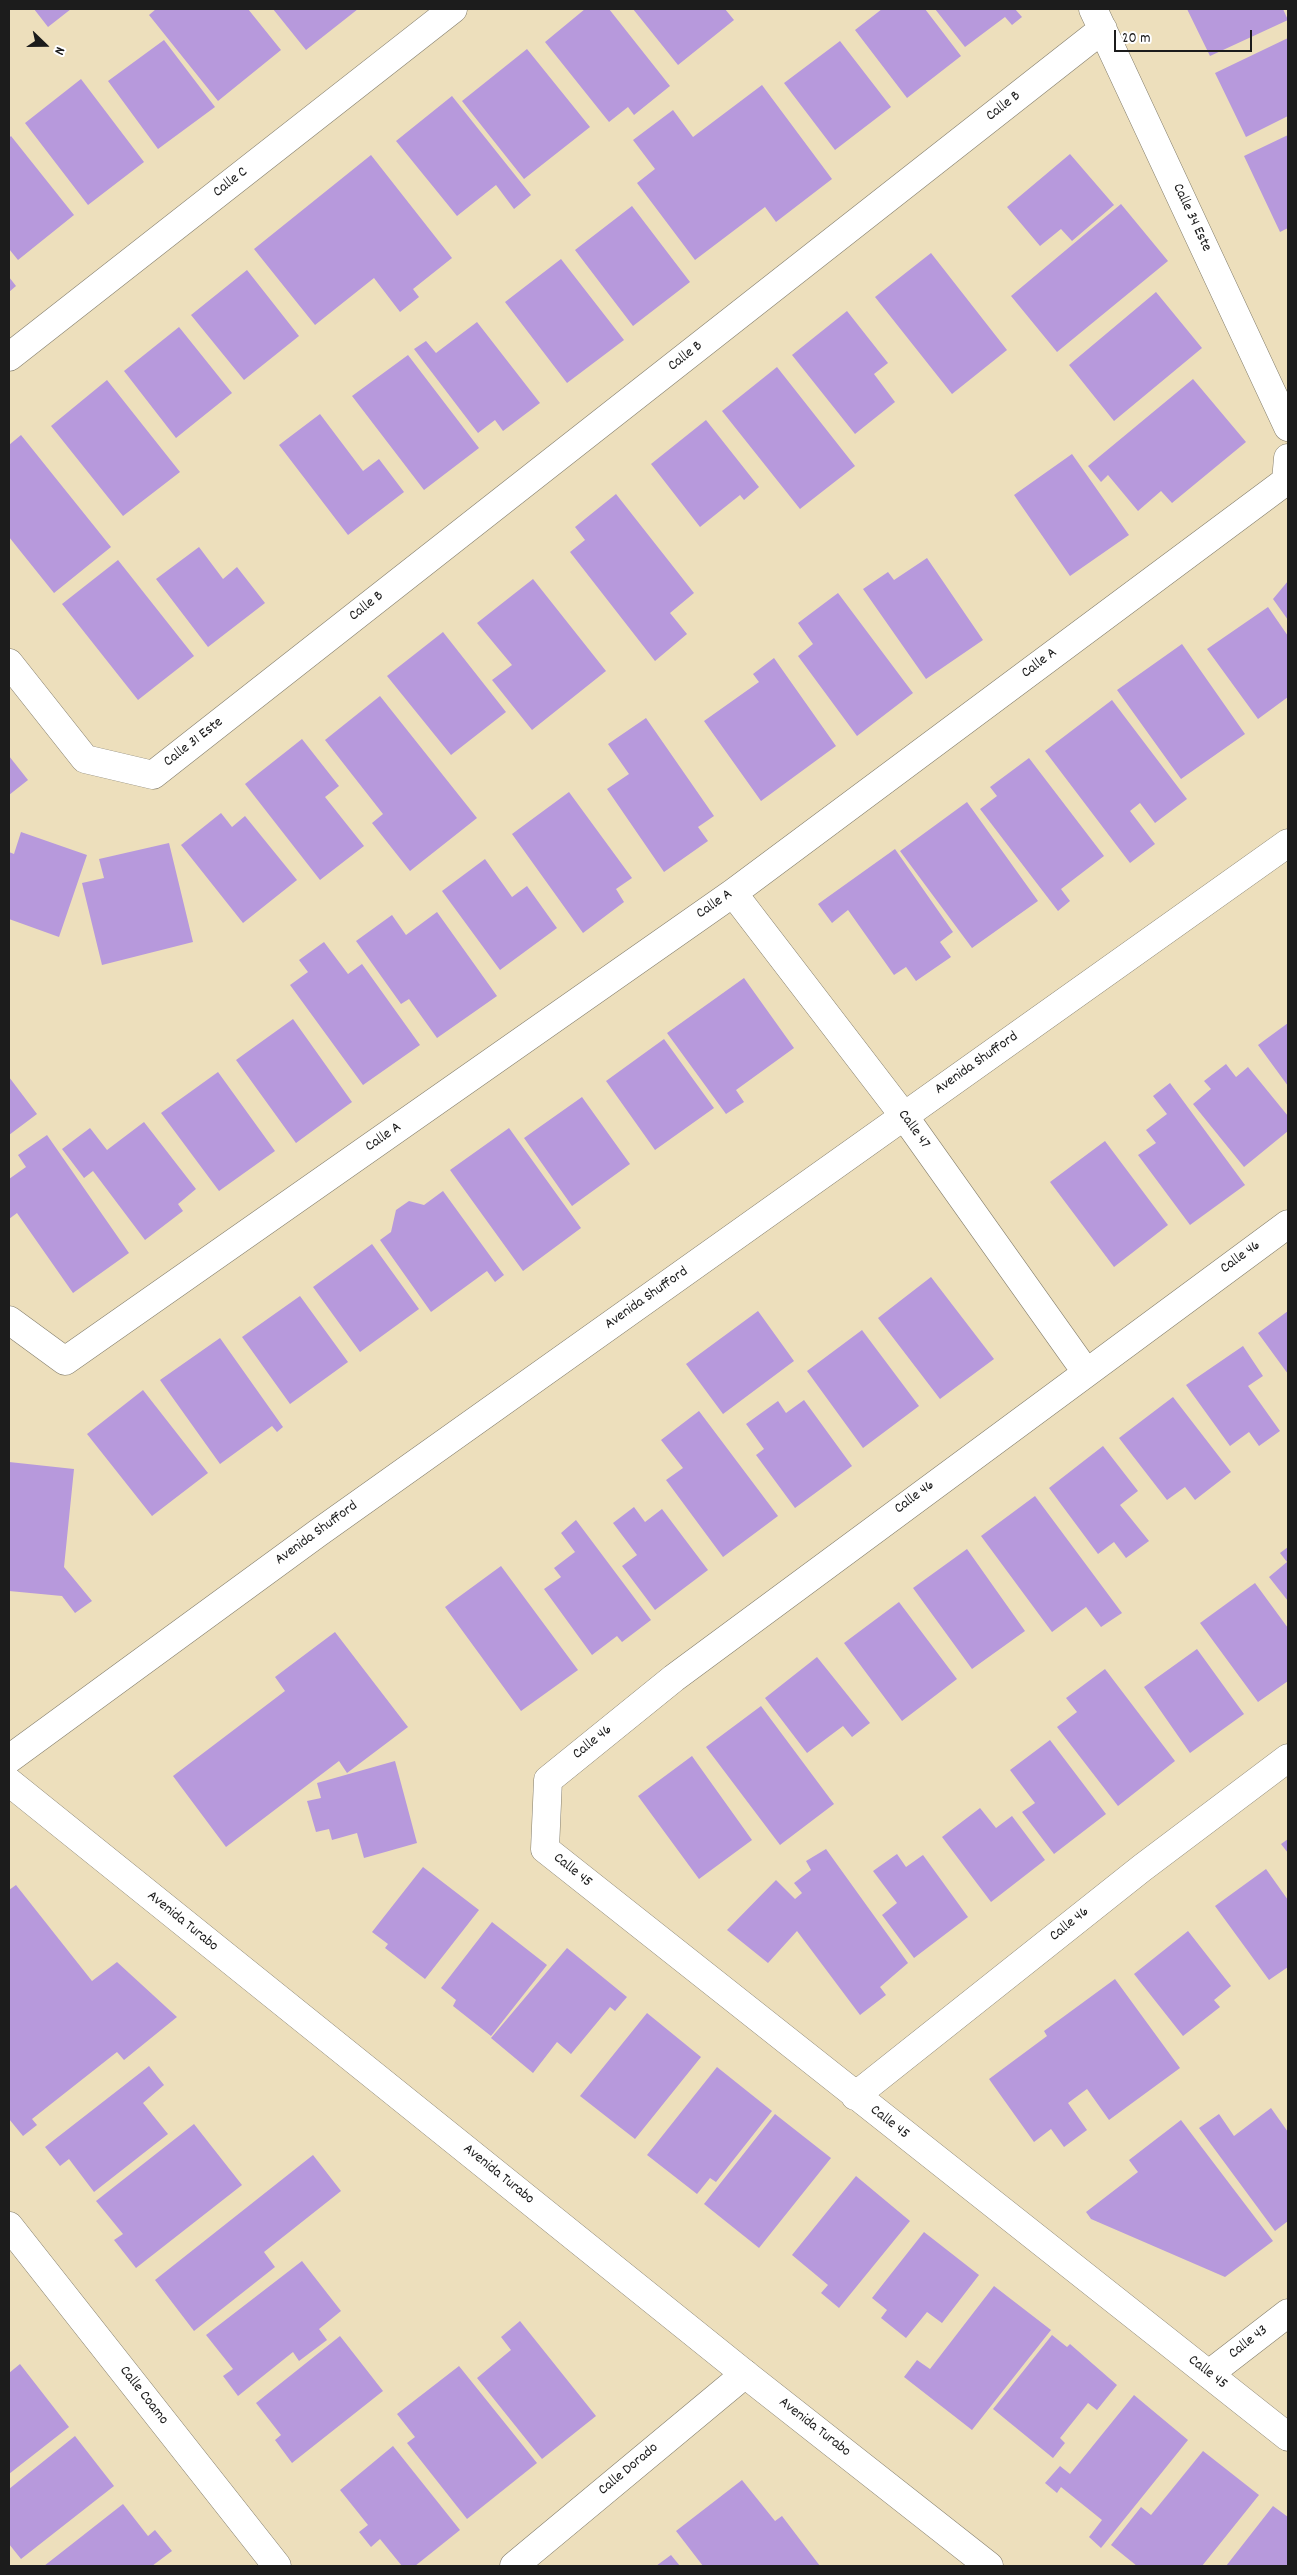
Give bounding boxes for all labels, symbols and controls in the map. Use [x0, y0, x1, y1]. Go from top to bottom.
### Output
north arrow [20, 20, 70, 70]
scale bar [1117, 20, 1254, 52]
text: 20 m [1122, 28, 1150, 50]
text: N [48, 44, 69, 58]
street label: Calle B [983, 88, 1025, 126]
street label: Calle C [210, 164, 252, 202]
street label: Calle 34 Este [1167, 181, 1215, 255]
street label: Calle B [665, 338, 707, 376]
street label: Calle B [346, 588, 388, 626]
street label: Calle A [1019, 645, 1061, 683]
street label: Calle 31 Este [161, 714, 227, 772]
street label: Calle A [694, 886, 736, 924]
street label: Avenida Shufford [932, 1029, 1022, 1099]
street label: Calle 47 [893, 1107, 933, 1153]
street label: Calle A [363, 1119, 405, 1157]
street label: Calle 46 [1217, 1237, 1265, 1279]
street label: Avenida Shufford [602, 1264, 692, 1334]
street label: Calle 46 [892, 1477, 938, 1519]
street label: Avenida Shufford [272, 1498, 362, 1570]
street label: Calle 46 [570, 1722, 616, 1764]
street label: Calle 45 [549, 1850, 595, 1892]
street label: Avenida Turabo [143, 1888, 221, 1956]
street label: Calle 46 [1047, 1904, 1093, 1946]
street label: Calle 45 [866, 2102, 912, 2144]
street label: Avenida Turabo [459, 2141, 537, 2209]
street label: Calle 43 [1226, 2322, 1272, 2364]
street label: Calle 45 [1184, 2352, 1230, 2394]
street label: Calle Coamo [114, 2363, 172, 2429]
street label: Avenida Turabo [774, 2394, 854, 2462]
street label: Calle Dorado [596, 2440, 662, 2500]

